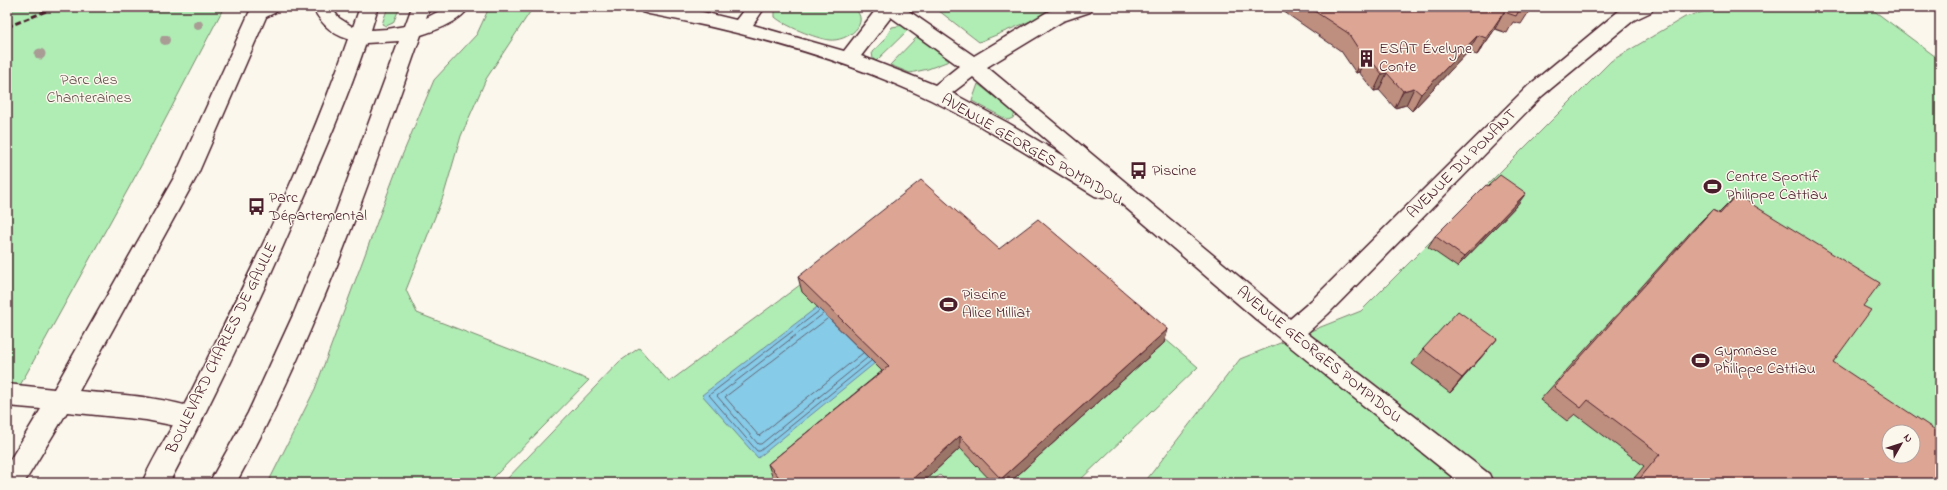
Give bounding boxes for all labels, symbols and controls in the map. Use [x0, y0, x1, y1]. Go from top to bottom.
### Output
place label: ESAT Évelyne Conte [1379, 37, 1473, 79]
building icon: ESAT Évelyne Conte [1356, 48, 1376, 68]
park label: Parc des Chanteraines [46, 68, 132, 110]
street label: AVENUE GEORGES POMPIDOU [936, 88, 1128, 212]
street label: AVENUE DU PONANT [1402, 104, 1522, 224]
place label: Piscine [1152, 159, 1197, 183]
bus stop icon: Piscine [1129, 161, 1149, 181]
place label: Centre Sportif Philippe Cattiau [1726, 165, 1828, 207]
sports icon: Centre Sportif Philippe Cattiau [1703, 176, 1723, 196]
place label: Parc Départemental [268, 186, 367, 228]
bus stop icon: Parc Départemental [246, 197, 266, 217]
street label: BOULEVARD CHARLES DE GAULLE [160, 238, 284, 459]
street label: AVENUE GEORGES POMPIDOU [1231, 281, 1407, 429]
place label: Piscine Alice Milliat [962, 283, 1031, 325]
sports icon: Piscine Alice Milliat [939, 294, 959, 314]
place label: Gymnase Philippe Cattiau [1714, 339, 1816, 381]
sports icon: Gymnase Philippe Cattiau [1691, 350, 1711, 370]
north arrow [1881, 424, 1921, 464]
text: N [1899, 430, 1917, 446]

